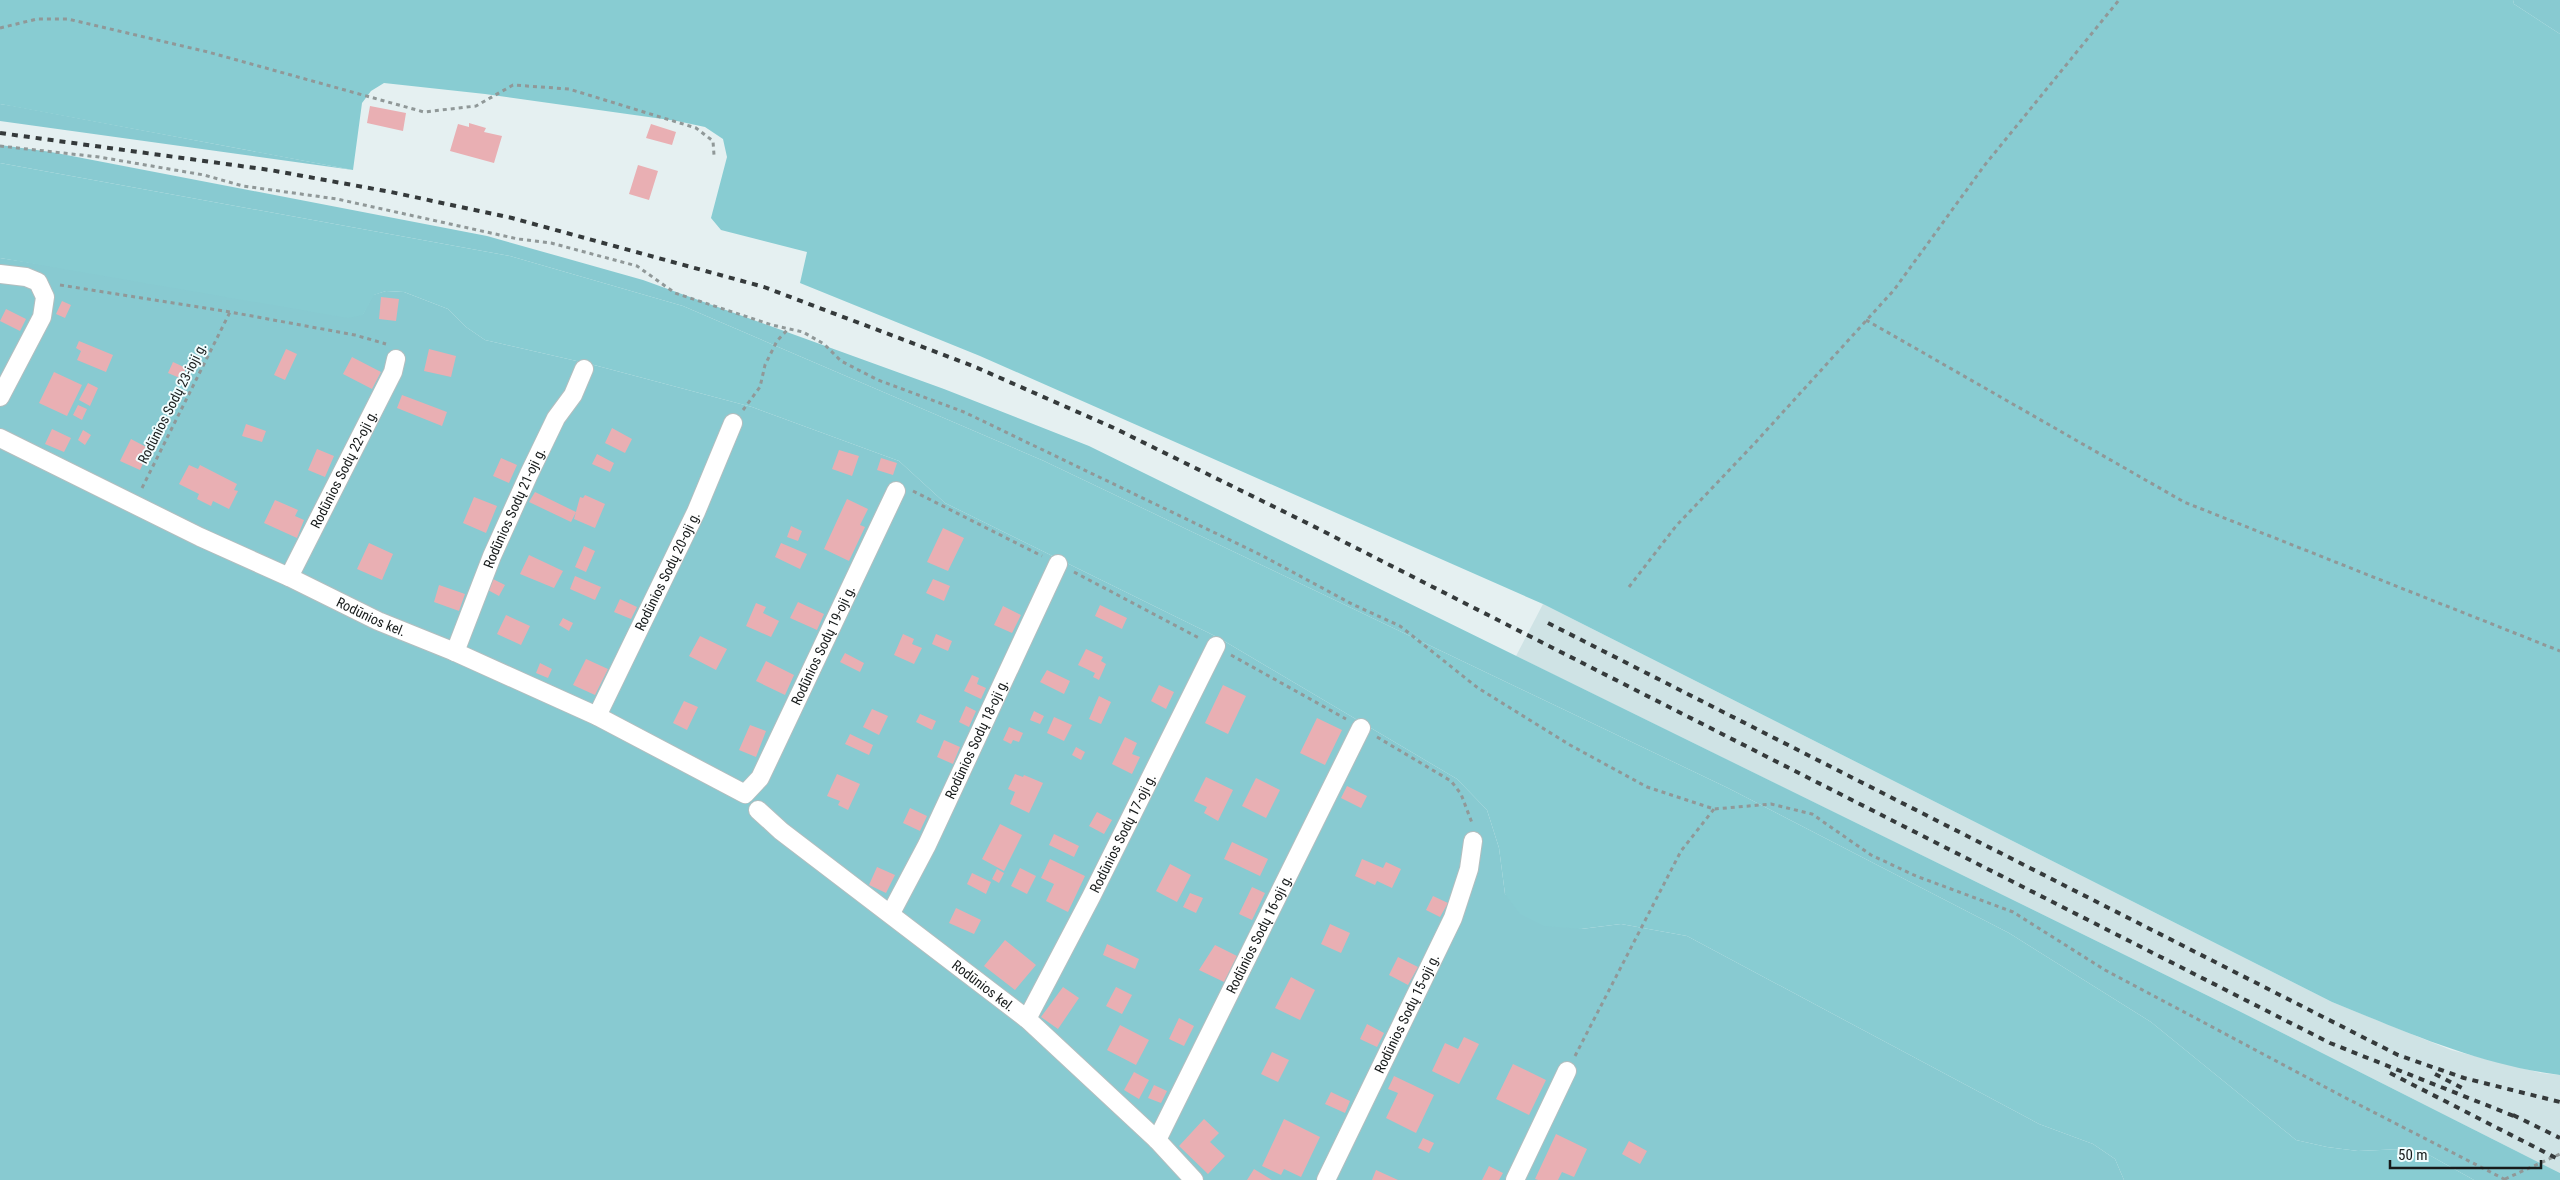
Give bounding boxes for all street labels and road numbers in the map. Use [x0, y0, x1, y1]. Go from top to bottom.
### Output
street label: Rodūnios Sodų 23-ioji g. [135, 340, 209, 466]
street label: Rodūnios Sodų 22-oji g. [307, 407, 380, 531]
street label: Rodūnios Sodų 21-oji g. [480, 445, 549, 570]
street label: Rodūnios Sodų 20-oji g. [632, 509, 703, 633]
street label: Rodūnios Sodų 19-oji g. [788, 583, 858, 708]
street label: Rodūnios kel. [334, 594, 408, 639]
street label: Rodūnios Sodų 18-oji g. [942, 676, 1011, 801]
street label: Rodūnios Sodų 17-oji g. [1086, 771, 1159, 895]
street label: Rodūnios Sodų 16-oji g. [1223, 872, 1295, 996]
street label: Rodūnios Sodų 15-oji g. [1371, 951, 1442, 1076]
street label: Rodūnios kel. [949, 957, 1018, 1015]

